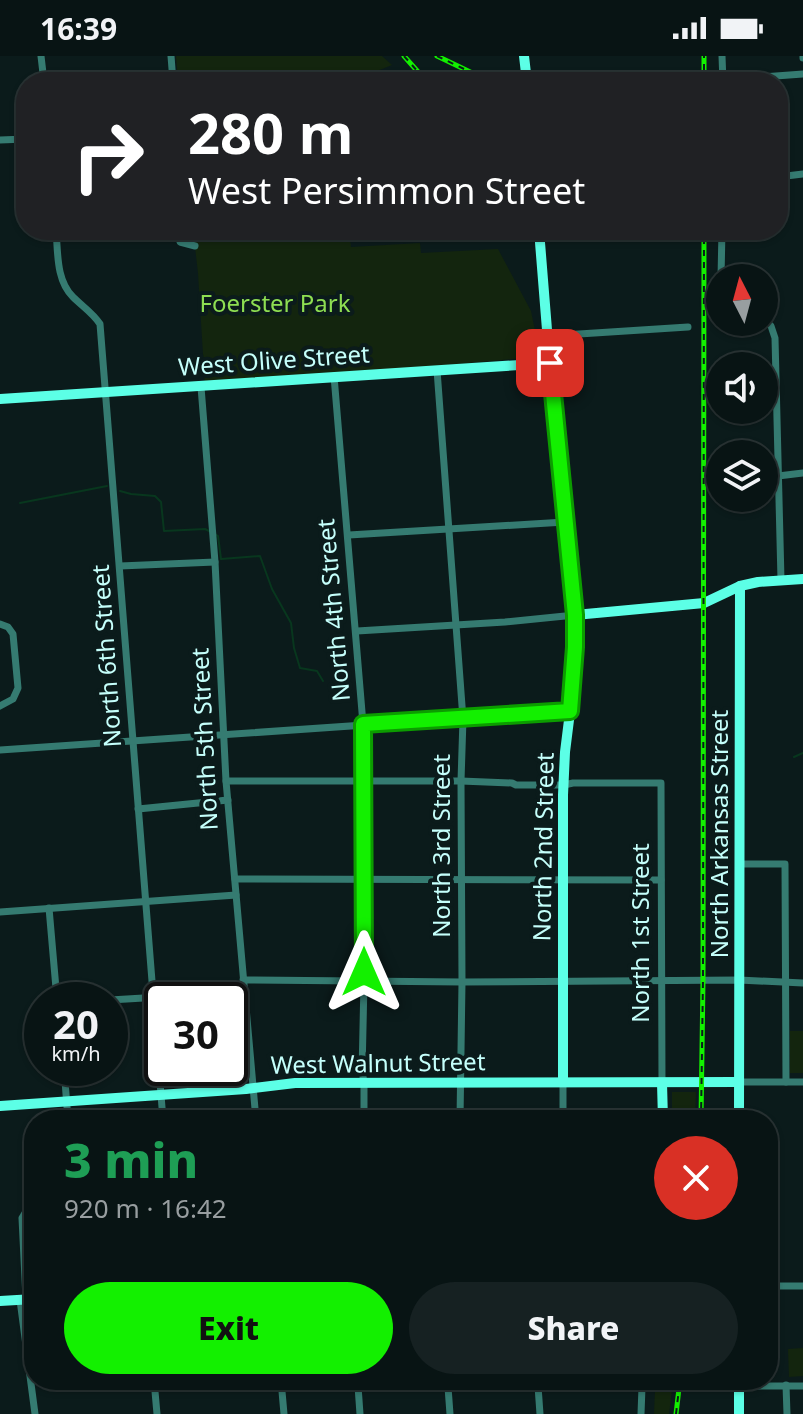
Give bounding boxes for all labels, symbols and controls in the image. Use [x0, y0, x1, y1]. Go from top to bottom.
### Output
text: 16:39 [40, 8, 117, 49]
text: 280 m [188, 94, 353, 170]
icon: right [56, 104, 160, 208]
text: West Persimmon Street [188, 166, 585, 215]
north arrow [706, 264, 778, 336]
map controls [706, 264, 778, 512]
park label: Foerster Park [200, 286, 351, 319]
pin [516, 329, 584, 397]
street label: West Olive Street [177, 336, 371, 383]
icon: arrive [528, 341, 572, 385]
button: sound [706, 352, 778, 424]
button: layers [706, 440, 778, 512]
street label: North 4th Street [308, 517, 357, 703]
street label: North 6th Street [83, 563, 128, 748]
street label: North 5th Street [182, 647, 225, 831]
street label: North Arkansas Street [702, 709, 735, 958]
street label: North 2nd Street [524, 752, 561, 942]
street label: North 3rd Street [424, 754, 457, 938]
street label: North 1st Street [623, 843, 656, 1023]
position arrow [322, 930, 406, 1014]
speed limit sign: 30 [144, 982, 248, 1086]
text: 20 [53, 996, 99, 1051]
text: km/h [51, 1040, 101, 1067]
street label: West Walnut Street [270, 1044, 486, 1081]
text: 3 min [64, 1127, 198, 1192]
button: close [654, 1136, 738, 1220]
text: 920 m · 16:42 [64, 1190, 227, 1226]
button: Exit [64, 1282, 393, 1374]
button: Share [409, 1282, 738, 1374]

